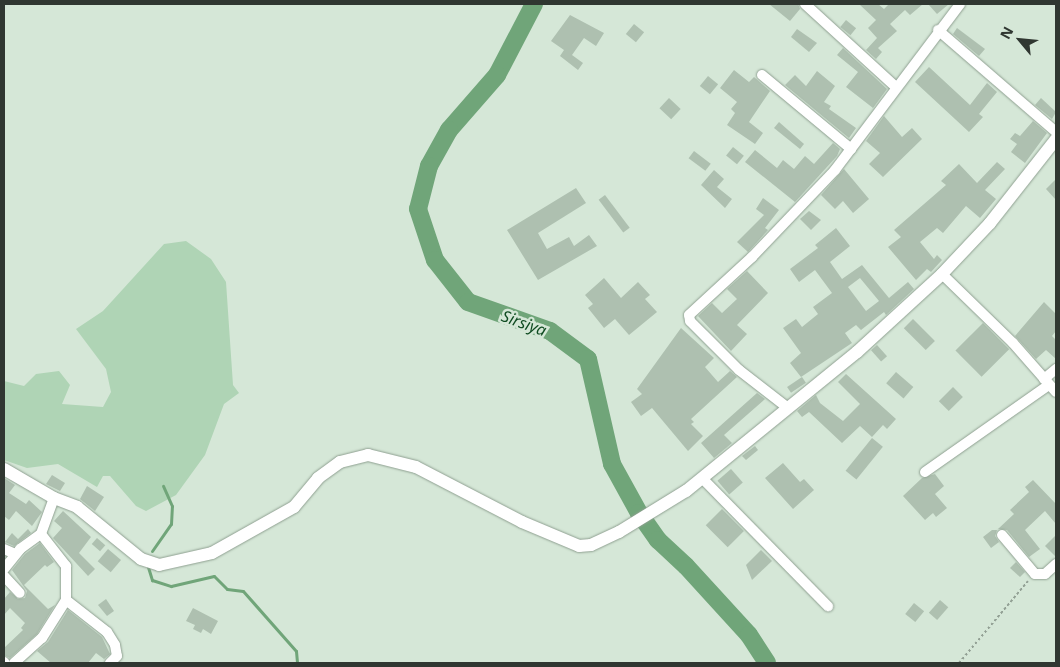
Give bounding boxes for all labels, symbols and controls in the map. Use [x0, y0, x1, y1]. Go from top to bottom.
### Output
north arrow [995, 15, 1045, 65]
text: N [995, 23, 1017, 42]
water label: Sirsiya [499, 306, 549, 340]

